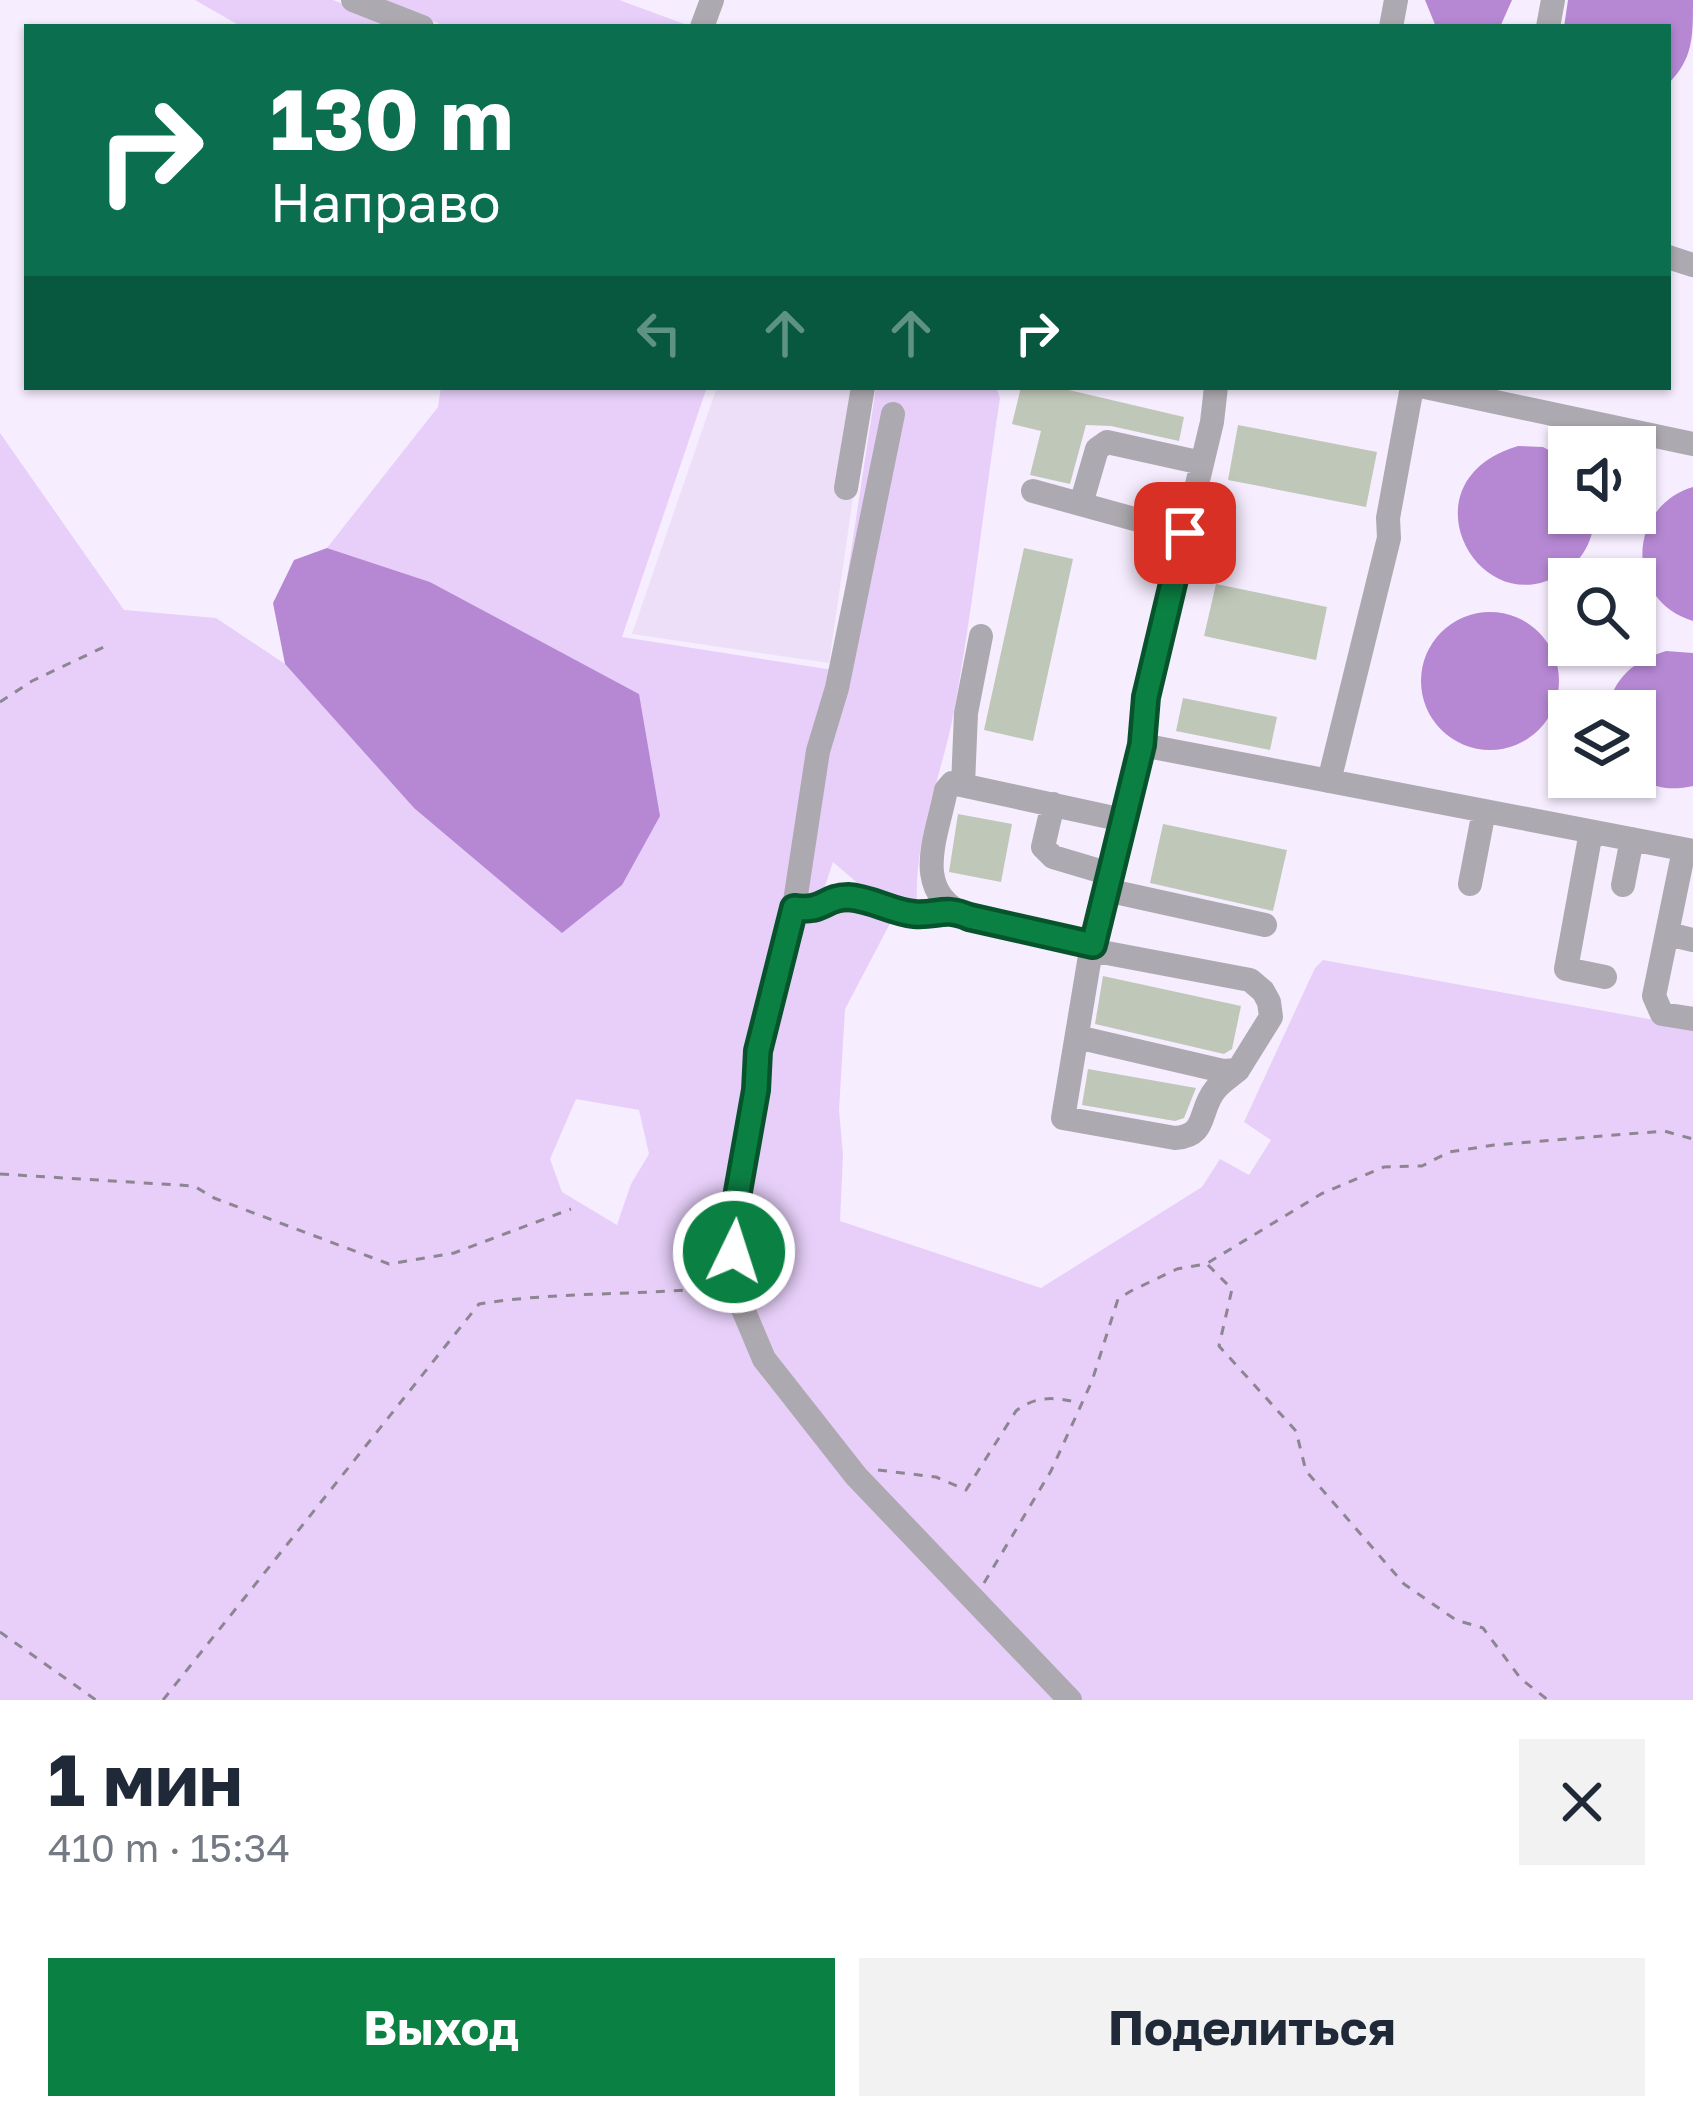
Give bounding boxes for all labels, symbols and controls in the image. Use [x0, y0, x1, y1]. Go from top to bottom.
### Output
text: 130 m [270, 68, 514, 168]
icon: right [72, 72, 228, 228]
text: Направо [270, 169, 501, 234]
icon: left [626, 300, 692, 366]
icon: ahead [752, 300, 818, 366]
icon: ahead [878, 300, 944, 366]
icon: right [1004, 300, 1070, 366]
map controls [1548, 426, 1656, 798]
button: sound [1548, 426, 1656, 534]
pin [1134, 482, 1236, 584]
icon: arrive [1152, 500, 1218, 566]
button: search [1548, 558, 1656, 666]
button: layers [1548, 690, 1656, 798]
position arrow [671, 1189, 797, 1315]
text: 1 мин [48, 1735, 243, 1822]
button: close [1519, 1739, 1645, 1865]
text: 410 m · 15:34 [48, 1824, 290, 1871]
button: Выход [48, 1958, 835, 2096]
button: Поделиться [859, 1958, 1645, 2096]

